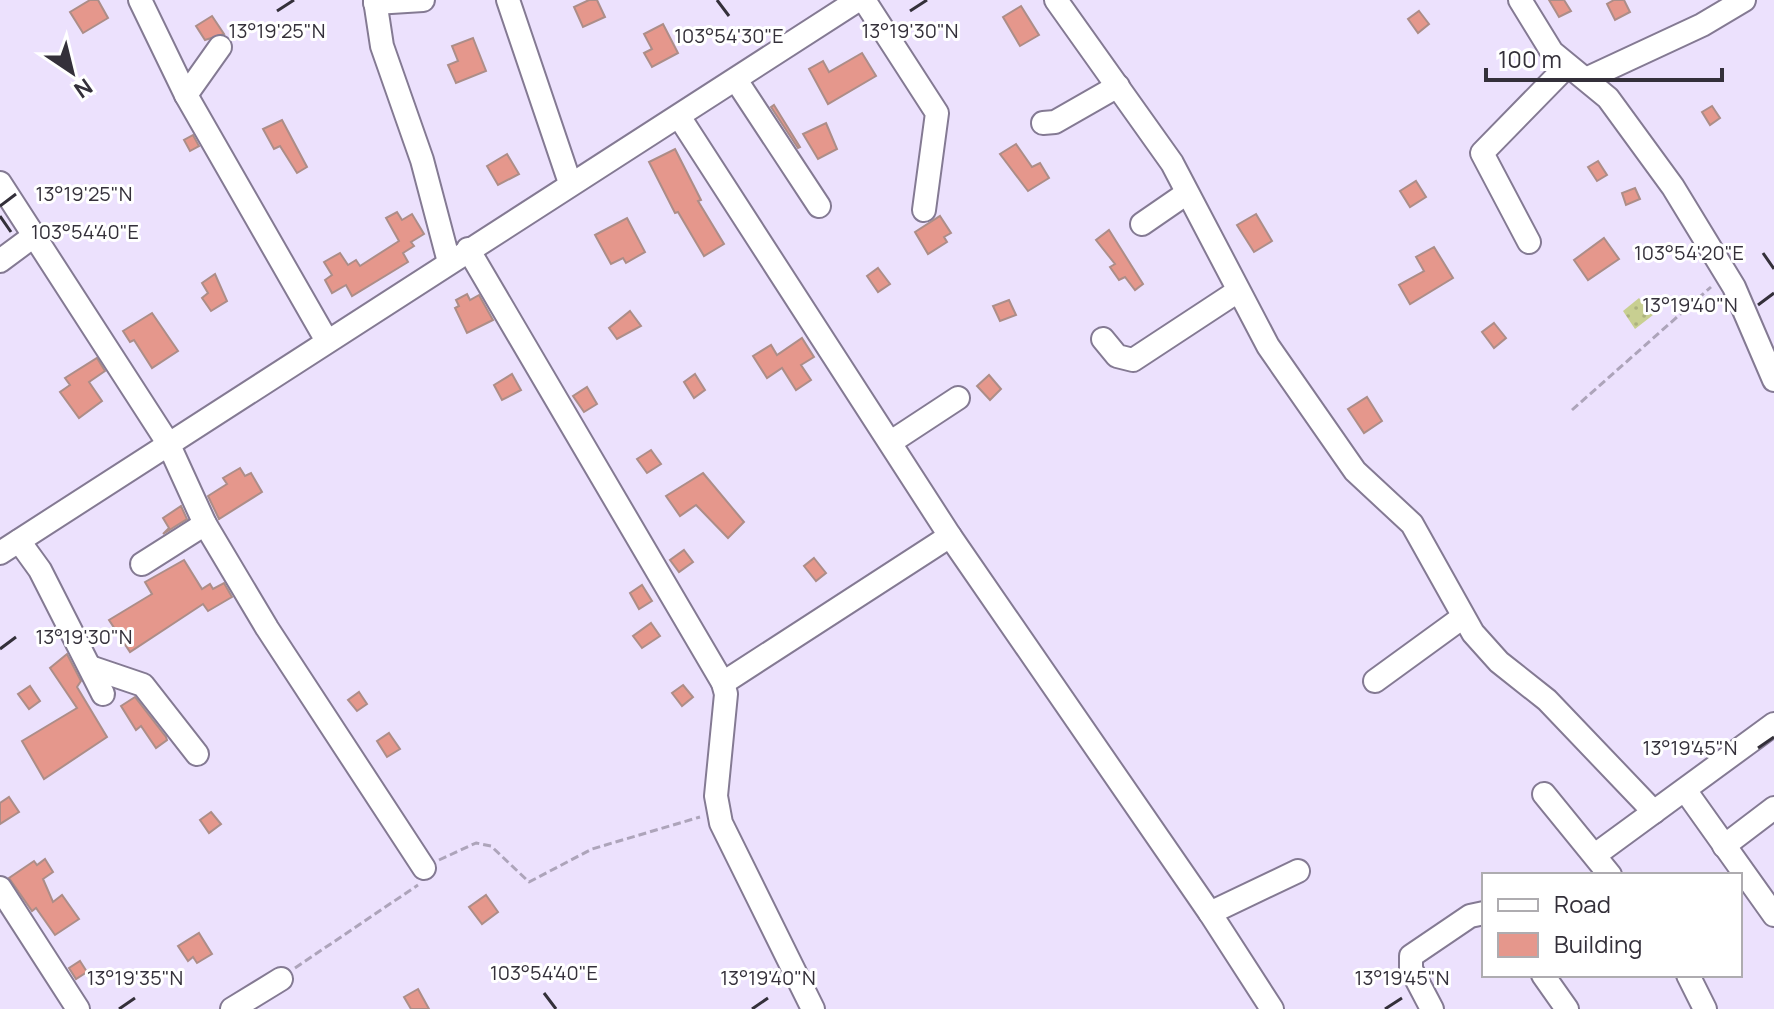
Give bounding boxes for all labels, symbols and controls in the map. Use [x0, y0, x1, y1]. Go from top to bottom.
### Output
text: 13°19'25"N [229, 17, 325, 44]
text: 13°19'30"N [861, 17, 959, 44]
text: 103°54'30"E [674, 22, 784, 49]
north arrow [32, 32, 112, 112]
scale bar [1486, 32, 1722, 82]
text: 100 m [1498, 42, 1562, 75]
text: N [68, 72, 99, 105]
text: 13°19'25"N [36, 180, 132, 207]
text: 103°54'40"E [31, 218, 139, 245]
text: 103°54'20"E [1634, 239, 1744, 266]
text: 13°19'40"N [1642, 291, 1738, 318]
text: 13°19'30"N [35, 623, 133, 650]
text: 13°19'45"N [1643, 734, 1737, 761]
legend [1482, 873, 1742, 977]
text: Road [1554, 887, 1611, 920]
text: Building [1554, 927, 1642, 960]
text: 103°54'40"E [490, 959, 598, 986]
text: 13°19'35"N [87, 964, 183, 991]
text: 13°19'40"N [720, 964, 816, 991]
text: 13°19'45"N [1355, 964, 1449, 991]

